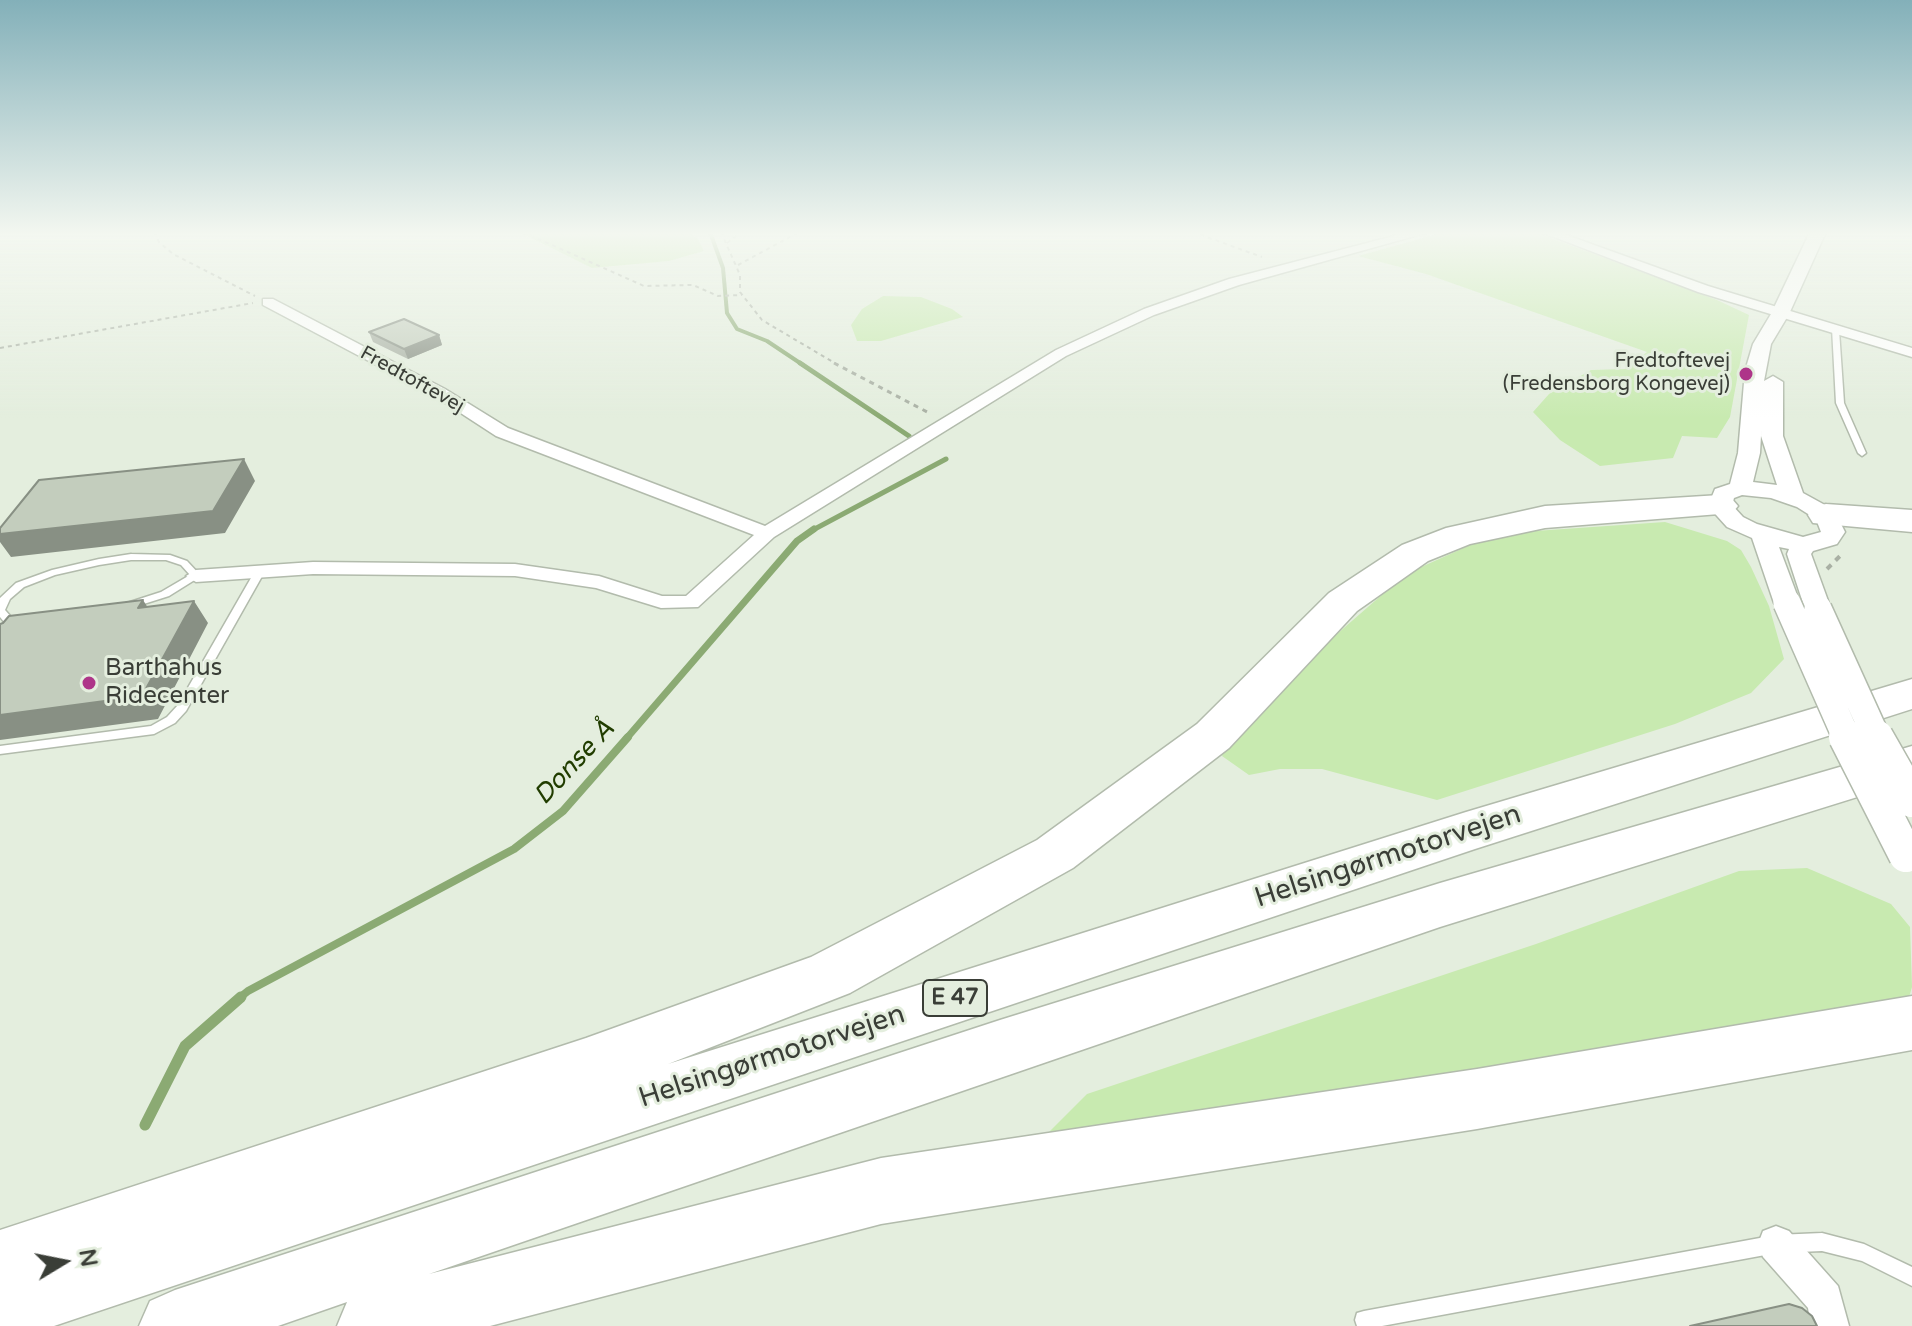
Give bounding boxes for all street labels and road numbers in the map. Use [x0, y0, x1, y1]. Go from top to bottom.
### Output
street label: Fredtoftevej [356, 342, 468, 418]
street label: Helsingørmotorvejen [1251, 798, 1525, 916]
road number: E 47 [923, 980, 987, 1016]
street label: Helsingørmotorvejen [635, 998, 909, 1116]

